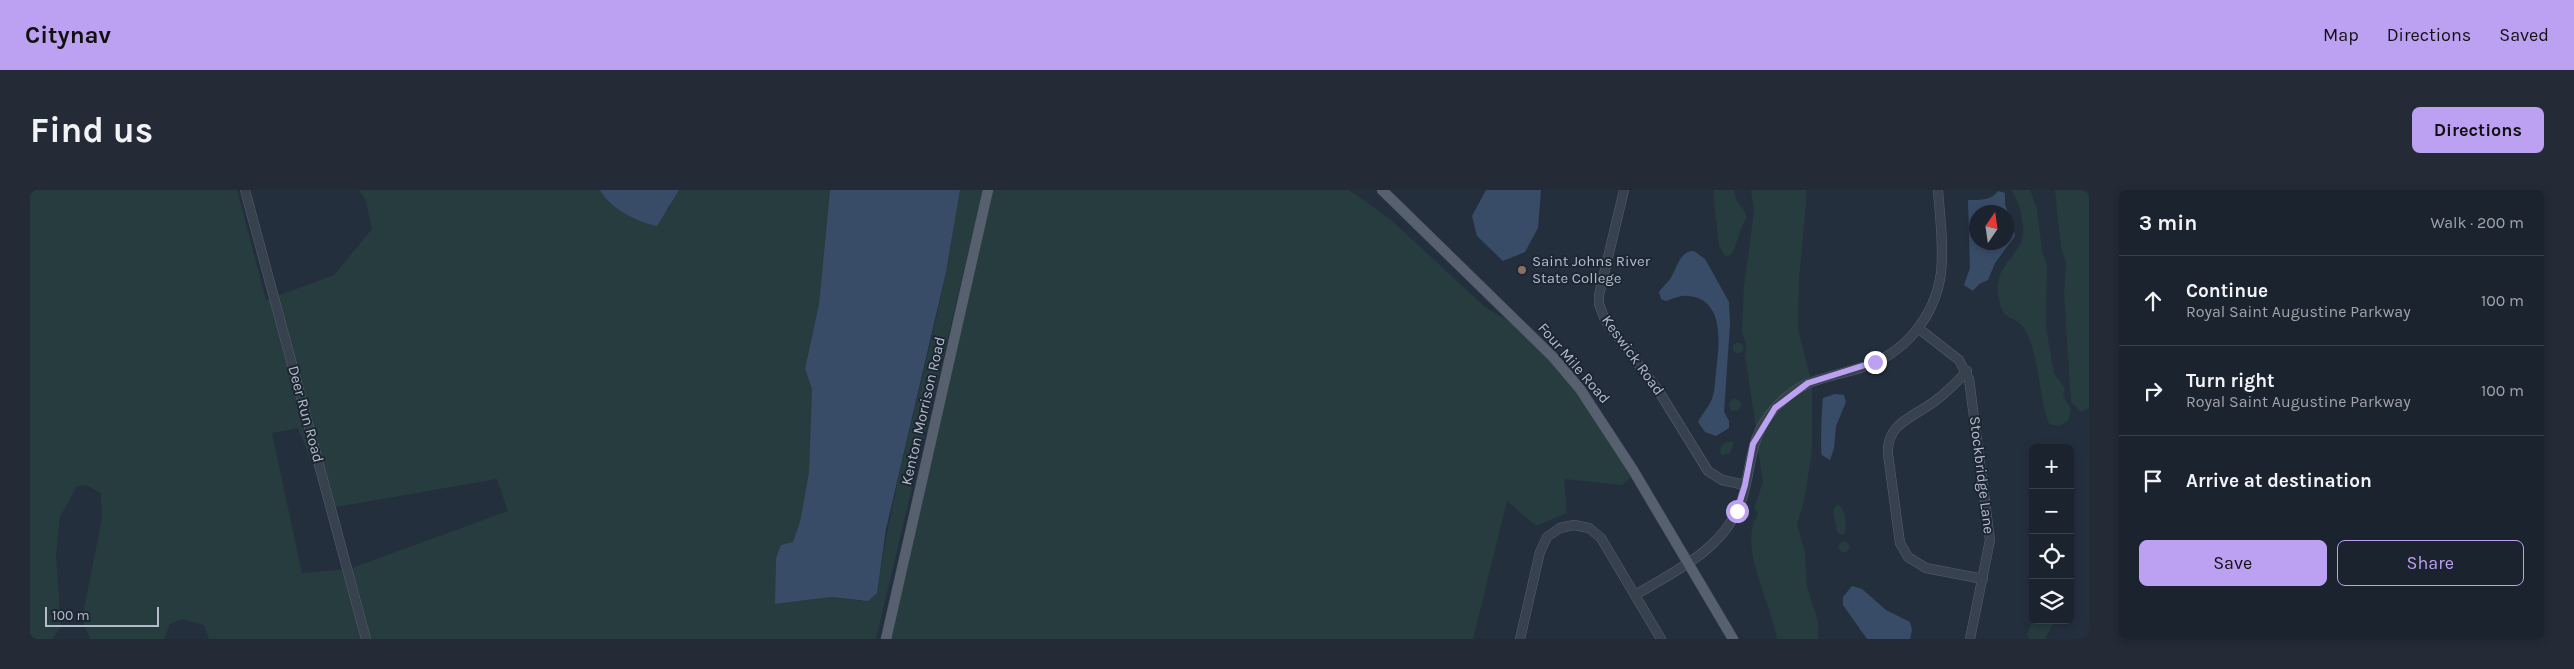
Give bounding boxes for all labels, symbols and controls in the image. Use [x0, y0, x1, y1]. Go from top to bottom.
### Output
text: Citynav [25, 21, 111, 49]
text: Map [2323, 24, 2359, 46]
text: Directions [2387, 24, 2471, 46]
text: Saved [2499, 24, 2549, 46]
button: Directions [2412, 107, 2544, 153]
text: Find us [30, 110, 153, 151]
north arrow [1969, 205, 2014, 250]
text: 3 min [2139, 211, 2197, 235]
text: Walk · 200 m [2430, 213, 2524, 232]
place label: Saint Johns River State College [1532, 252, 1651, 287]
marker: Saint Johns River State College [1516, 264, 1528, 276]
text: Continue [2186, 280, 2268, 302]
icon: ahead [2139, 287, 2167, 315]
text: 100 m [2481, 291, 2524, 310]
text: Royal Saint Augustine Parkway [2186, 302, 2411, 321]
street label: Keswick Road [1598, 312, 1668, 398]
street label: Four Mile Road [1534, 319, 1614, 407]
street label: Kenton Morrison Road [897, 335, 949, 487]
route end [1864, 351, 1887, 374]
street label: Deer Run Road [284, 364, 328, 464]
text: Turn right [2186, 370, 2275, 392]
icon: right [2139, 377, 2167, 405]
text: 100 m [2481, 381, 2524, 400]
text: Royal Saint Augustine Parkway [2186, 392, 2411, 411]
street label: Stockbridge Lane [1966, 415, 1998, 535]
map controls [2029, 444, 2074, 624]
button: + [2029, 444, 2074, 489]
icon: arrive [2139, 467, 2167, 495]
text: Arrive at destination [2186, 470, 2372, 492]
button: − [2029, 489, 2074, 534]
route start [1726, 500, 1749, 523]
button: locate [2029, 534, 2074, 579]
button: Save [2139, 540, 2327, 586]
button: Share [2337, 540, 2524, 586]
button: layers [2029, 579, 2074, 624]
scale bar [45, 604, 159, 627]
text: 100 m [52, 607, 90, 624]

